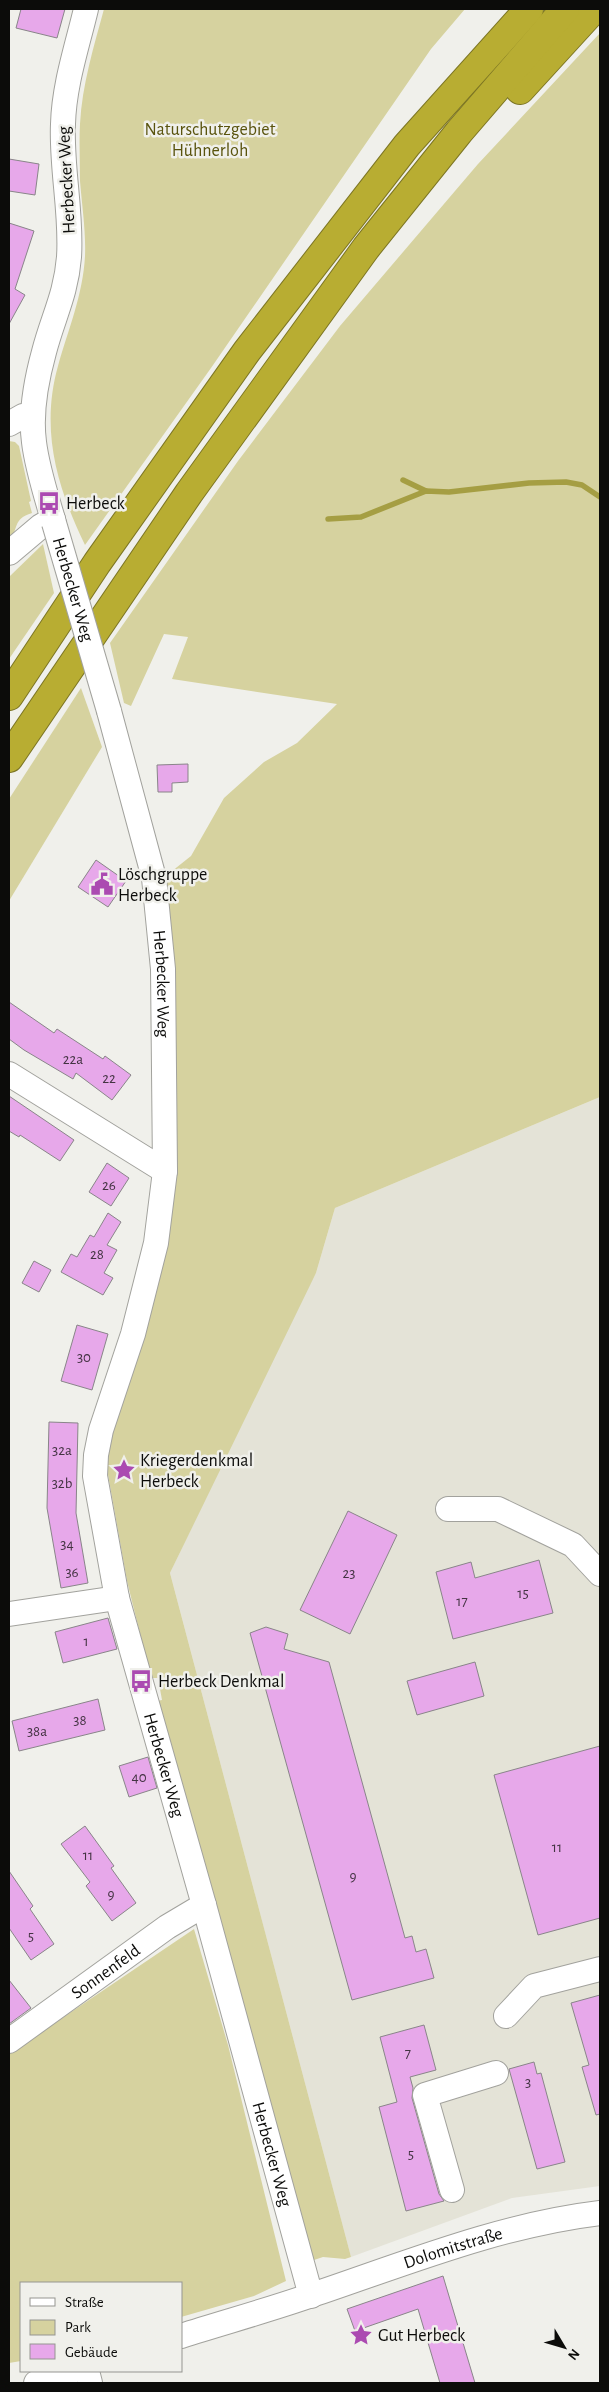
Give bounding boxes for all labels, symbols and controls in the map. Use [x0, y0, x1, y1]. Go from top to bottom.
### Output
park label: Naturschutzgebiet Hühnerloh [145, 121, 276, 160]
street label: Herbecker Weg [55, 125, 79, 234]
bus stop icon: Herbeck [36, 490, 62, 516]
place label: Herbeck [66, 495, 126, 513]
street label: Herbecker Weg [49, 535, 96, 644]
place label: Löschgruppe Herbeck [118, 866, 207, 905]
public building icon: Löschgruppe Herbeck [89, 871, 115, 897]
street label: Herbecker Weg [149, 929, 172, 1038]
house number: 22a [63, 1052, 83, 1067]
house number: 22 [102, 1071, 116, 1086]
house number: 26 [102, 1178, 116, 1193]
house number: 28 [90, 1247, 104, 1262]
house number: 30 [77, 1350, 91, 1365]
house number: 32a [52, 1443, 72, 1458]
place label: Kriegerdenkmal Herbeck [140, 1452, 253, 1491]
place icon: Kriegerdenkmal Herbeck [111, 1457, 137, 1483]
house number: 32b [52, 1476, 73, 1491]
house number: 34 [60, 1537, 74, 1552]
house number: 36 [65, 1565, 79, 1580]
house number: 23 [342, 1566, 356, 1581]
house number: 15 [517, 1586, 529, 1601]
house number: 17 [456, 1594, 468, 1609]
house number: 1 [83, 1634, 89, 1649]
bus stop icon: Herbeck Denkmal [128, 1668, 154, 1694]
place label: Herbeck Denkmal [158, 1673, 284, 1691]
street label: Herbecker Weg [140, 1711, 187, 1820]
house number: 38 [73, 1713, 87, 1728]
house number: 38a [27, 1724, 47, 1739]
house number: 40 [131, 1770, 147, 1785]
house number: 11 [552, 1840, 562, 1855]
house number: 11 [83, 1848, 93, 1863]
house number: 9 [349, 1869, 357, 1884]
house number: 9 [107, 1887, 115, 1902]
house number: 5 [28, 1929, 34, 1944]
street label: Sonnenfeld [68, 1942, 144, 2003]
house number: 7 [405, 2046, 411, 2061]
house number: 3 [525, 2075, 531, 2090]
street label: Herbecker Weg [248, 2100, 294, 2209]
house number: 5 [408, 2147, 414, 2162]
street label: Dolomitstraße [401, 2225, 505, 2273]
legend [20, 2282, 182, 2372]
text: Straße [65, 2295, 104, 2310]
text: Park [65, 2320, 91, 2335]
place icon: Gut Herbeck [348, 2322, 374, 2348]
north arrow [539, 2322, 589, 2372]
place label: Gut Herbeck [378, 2327, 466, 2345]
text: Gebäude [65, 2345, 118, 2360]
text: N [565, 2346, 582, 2363]

